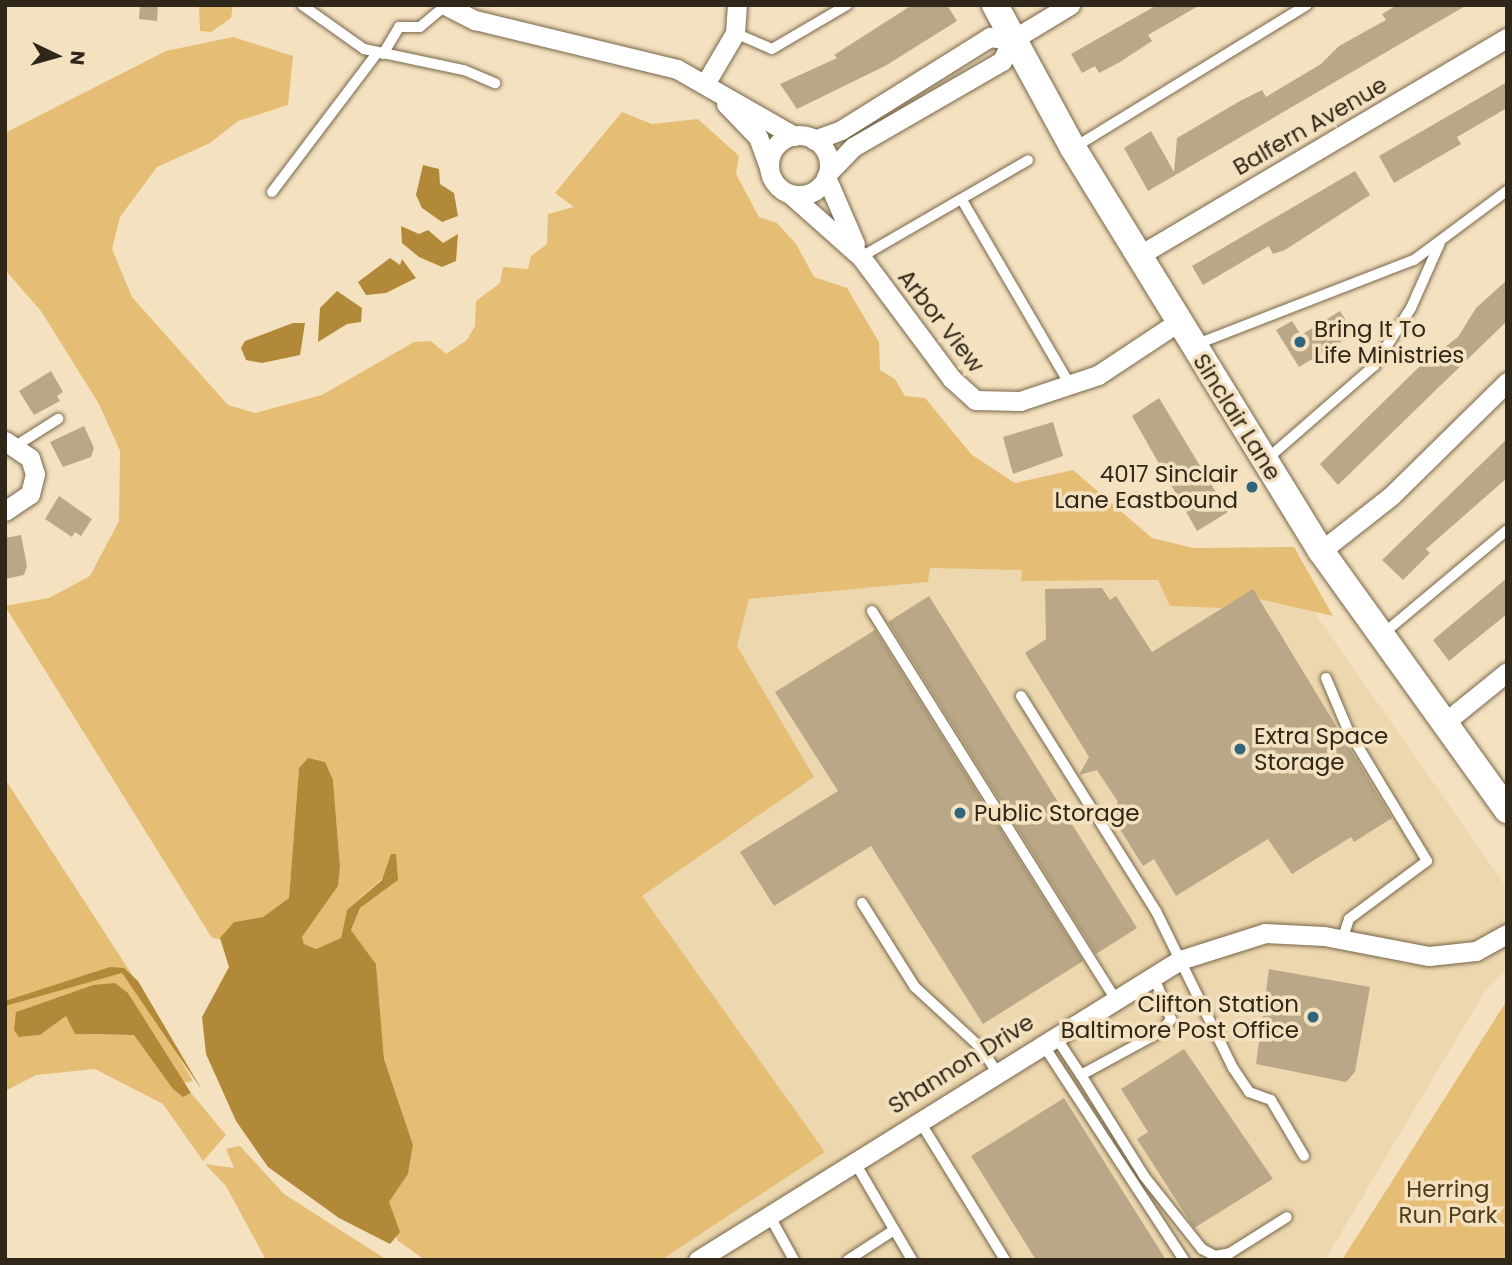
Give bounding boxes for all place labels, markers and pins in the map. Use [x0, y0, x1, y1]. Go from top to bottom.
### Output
place label: Bring It To Life Ministries [1314, 315, 1464, 369]
marker: Bring It To Life Ministries [1292, 334, 1308, 350]
place label: 4017 Sinclair Lane Eastbound [1054, 460, 1238, 514]
marker: 4017 Sinclair Lane Eastbound [1244, 479, 1260, 495]
place label: Extra Space Storage [1254, 722, 1388, 776]
marker: Extra Space Storage [1232, 741, 1248, 757]
place label: Public Storage [974, 799, 1140, 827]
marker: Public Storage [952, 805, 968, 821]
place label: Clifton Station Baltimore Post Office [1061, 990, 1299, 1044]
marker: Clifton Station Baltimore Post Office [1305, 1009, 1321, 1025]

